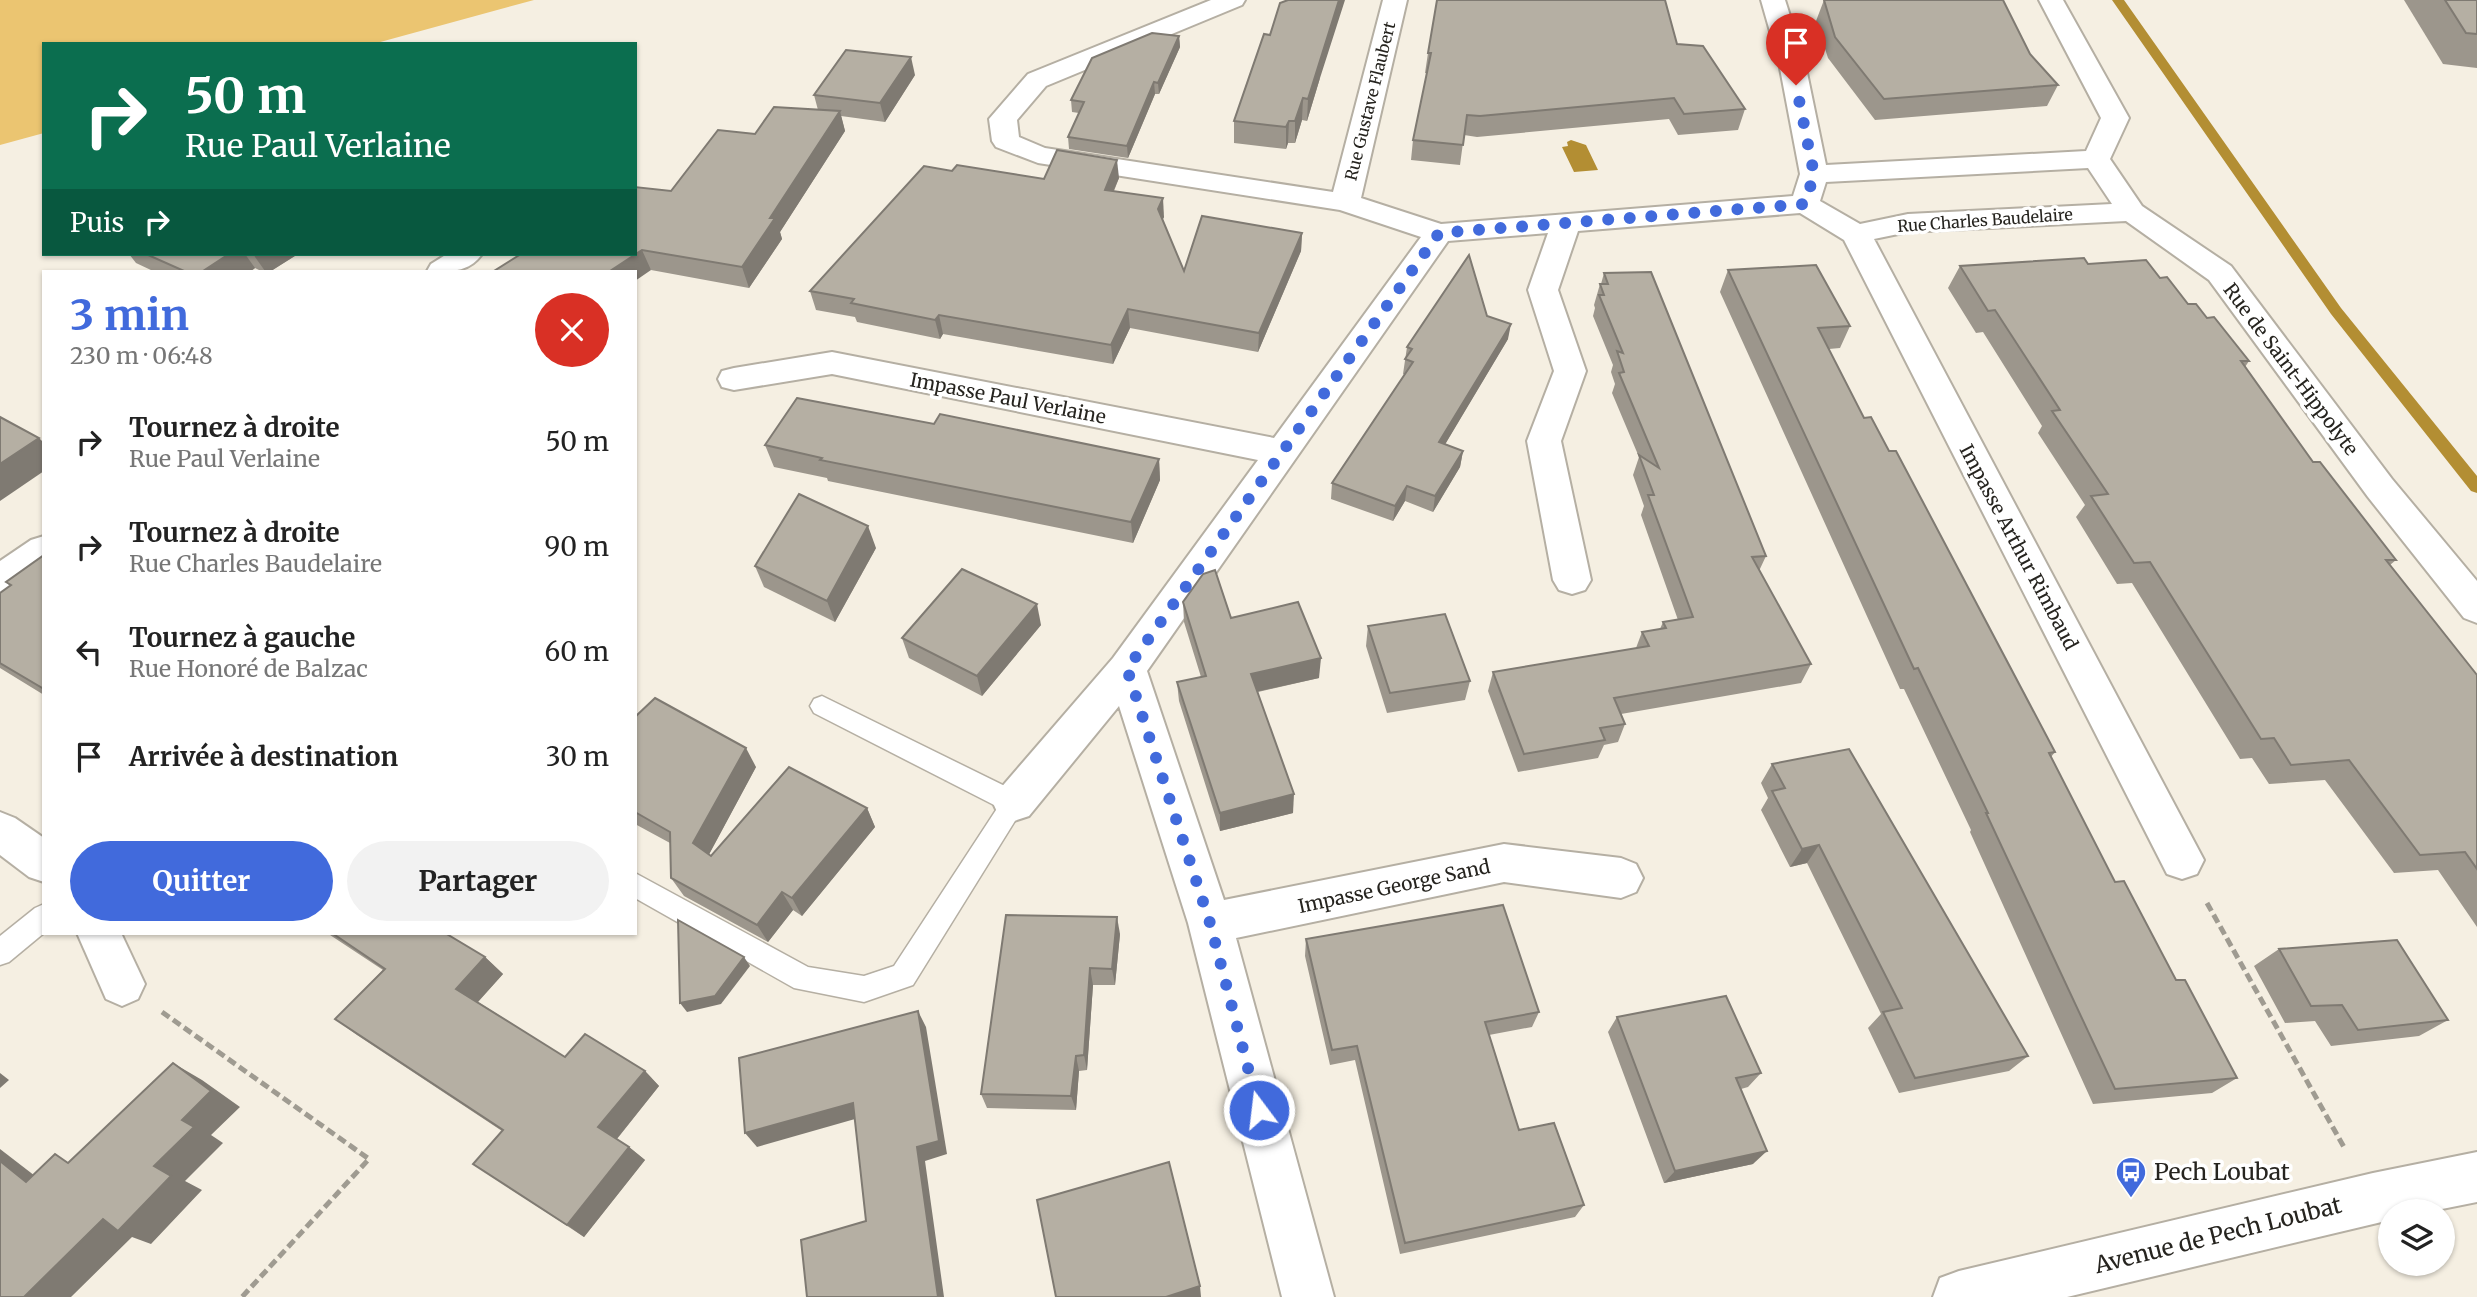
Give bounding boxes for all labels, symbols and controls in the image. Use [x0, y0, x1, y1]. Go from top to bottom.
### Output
pin [1766, 13, 1826, 85]
street label: Rue Gustave Flaubert [1341, 19, 1400, 182]
icon: arrive [1777, 24, 1815, 62]
text: 50 m [185, 65, 306, 126]
icon: right [70, 70, 161, 161]
text: Rue Paul Verlaine [185, 126, 451, 166]
icon: right [138, 203, 176, 241]
street label: Rue Charles Baudelaire [1897, 204, 2073, 236]
text: Puis [70, 206, 124, 239]
street label: Rue de Saint-Hippolyte [2218, 278, 2364, 460]
text: 3 min [70, 289, 189, 341]
button: close [535, 293, 609, 367]
text: 230 m · 06:48 [70, 341, 213, 370]
street label: Impasse Paul Verlaine [908, 367, 1108, 429]
text: Tournez à droite [129, 411, 340, 444]
icon: right [70, 423, 108, 461]
text: 50 m [545, 425, 609, 458]
street label: Impasse Arthur Rimbaud [1954, 440, 2084, 654]
text: Rue Paul Verlaine [129, 444, 320, 473]
text: Tournez à droite [129, 516, 340, 549]
icon: right [70, 528, 108, 566]
text: 90 m [545, 530, 609, 563]
text: Rue Charles Baudelaire [129, 549, 382, 578]
text: Tournez à gauche [129, 621, 355, 654]
icon: left [70, 633, 108, 671]
text: 60 m [545, 635, 609, 668]
text: Rue Honoré de Balzac [129, 654, 368, 683]
icon: arrive [70, 738, 108, 776]
text: Arrivée à destination [129, 740, 398, 773]
text: 30 m [546, 740, 609, 773]
button: Quitter [70, 841, 333, 921]
button: Partager [347, 841, 609, 921]
street label: Impasse George Sand [1296, 854, 1492, 918]
position arrow [1222, 1073, 1296, 1147]
bus stop icon: Pech Loubat [2114, 1155, 2148, 1199]
place label: Pech Loubat [2154, 1157, 2290, 1186]
street label: Avenue de Pech Loubat [2090, 1190, 2344, 1279]
map controls [2378, 1199, 2455, 1276]
button: layers [2378, 1199, 2455, 1276]

